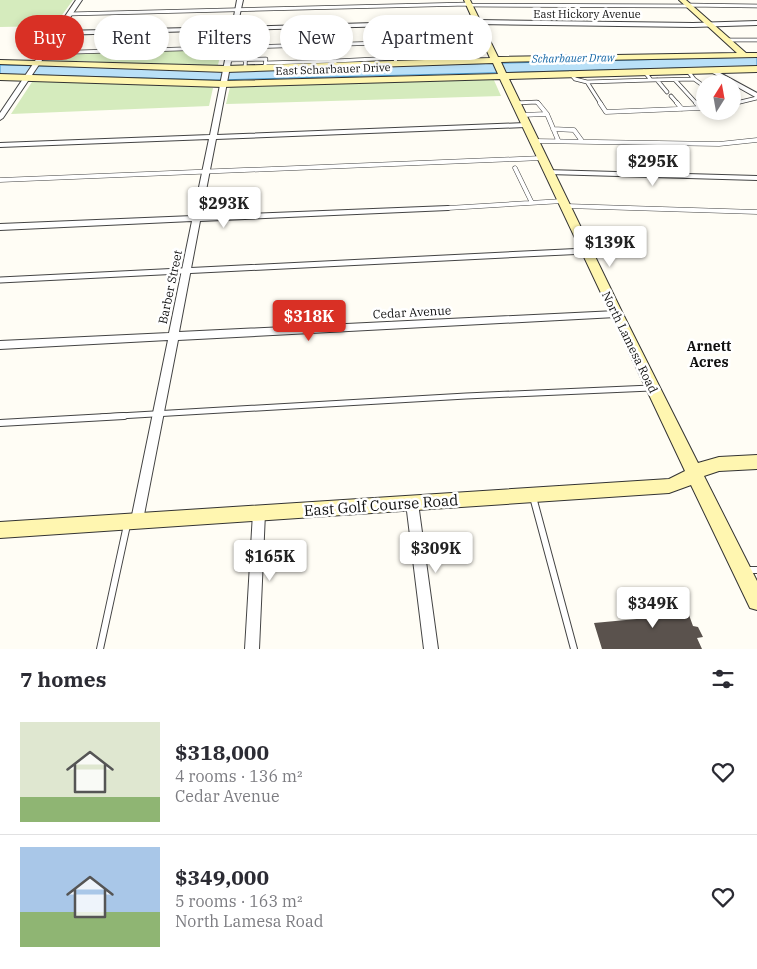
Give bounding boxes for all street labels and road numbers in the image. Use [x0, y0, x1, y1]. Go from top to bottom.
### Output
street label: East Hickory Avenue [533, 7, 641, 21]
street label: East Scharbauer Drive [275, 60, 391, 78]
street label: Barber Street [155, 249, 185, 325]
street label: North Lamesa Road [599, 289, 661, 395]
street label: Cedar Avenue [372, 302, 452, 322]
street label: East Golf Course Road [303, 490, 459, 520]

